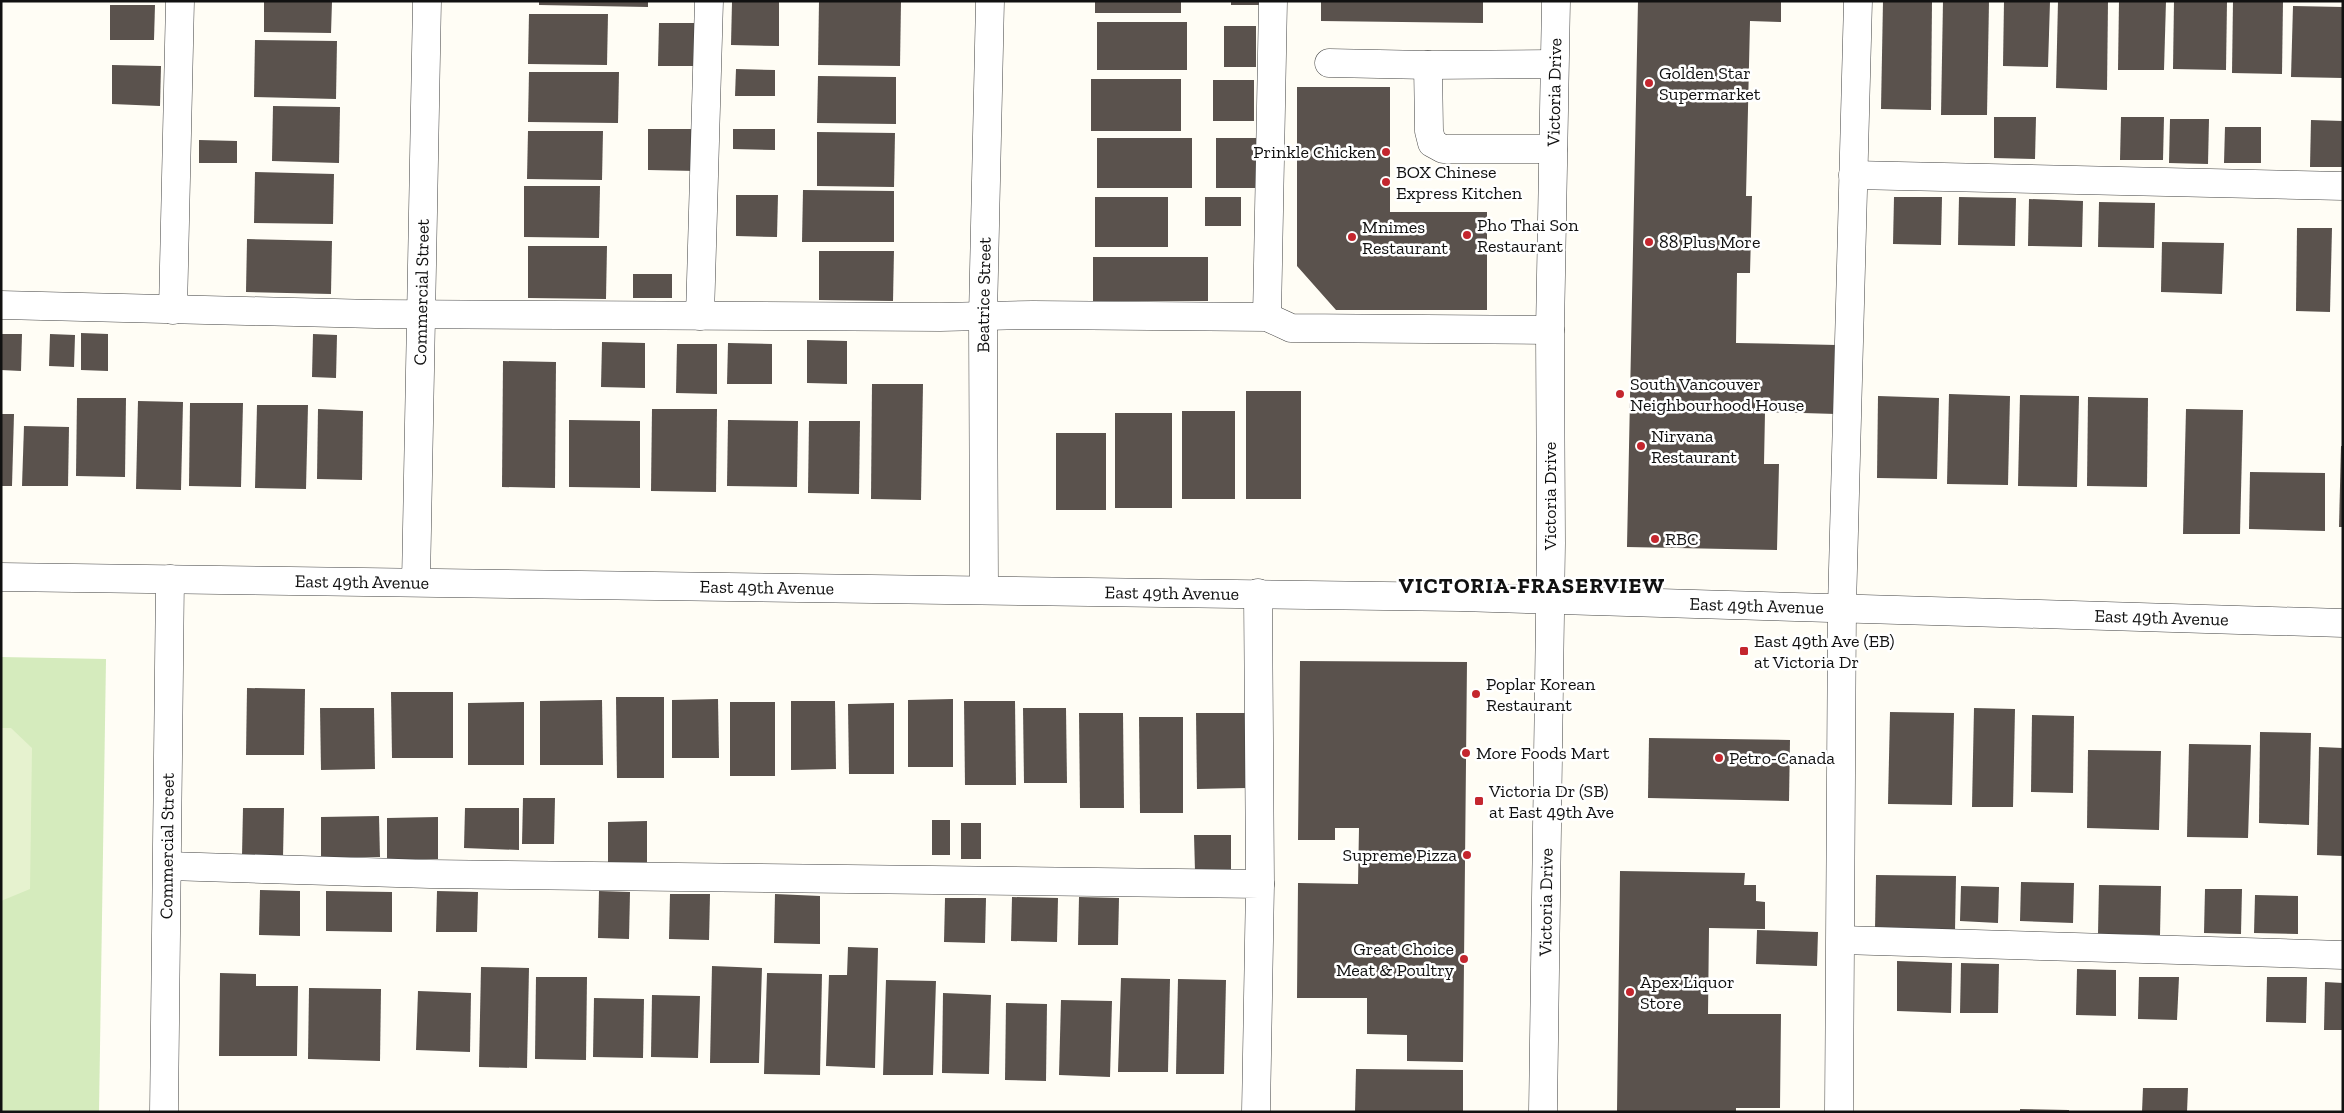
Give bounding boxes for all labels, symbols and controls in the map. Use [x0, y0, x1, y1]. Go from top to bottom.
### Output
street label: Victoria Drive [1542, 38, 1566, 148]
place label: Golden Star Supermarket [1659, 62, 1761, 105]
marker: Golden Star Supermarket [1643, 77, 1655, 89]
place label: Prinkle Chicken [1253, 141, 1377, 163]
marker: Prinkle Chicken [1380, 146, 1392, 158]
place label: BOX Chinese Express Kitchen [1396, 161, 1523, 204]
marker: BOX Chinese Express Kitchen [1380, 176, 1392, 188]
place label: Pho Thai Son Restaurant [1477, 214, 1579, 257]
place label: Mnimes Restaurant [1362, 216, 1448, 259]
street label: Commercial Street [409, 218, 434, 365]
marker: Pho Thai Son Restaurant [1461, 229, 1473, 241]
marker: Mnimes Restaurant [1346, 231, 1358, 243]
place label: 88 Plus More [1659, 231, 1760, 253]
marker: 88 Plus More [1643, 236, 1655, 248]
street label: Beatrice Street [972, 237, 996, 353]
place label: South Vancouver Neighbourhood House [1630, 373, 1804, 416]
marker: South Vancouver Neighbourhood House [1614, 388, 1626, 400]
place label: Nirvana Restaurant [1651, 425, 1737, 468]
marker: Nirvana Restaurant [1635, 440, 1647, 452]
street label: Victoria Drive [1539, 442, 1561, 551]
place label: RBC [1665, 528, 1699, 550]
marker: RBC [1649, 533, 1661, 545]
street label: East 49th Avenue [295, 570, 429, 594]
district label: VICTORIA-FRASERVIEW [1399, 572, 1665, 599]
street label: East 49th Avenue [700, 576, 834, 599]
street label: East 49th Avenue [1105, 581, 1239, 605]
street label: East 49th Avenue [1689, 593, 1824, 619]
street label: East 49th Avenue [2094, 605, 2229, 631]
place label: East 49th Ave (EB) at Victoria Dr [1754, 630, 1894, 673]
marker: East 49th Ave (EB) at Victoria Dr [1738, 645, 1750, 657]
place label: Poplar Korean Restaurant [1486, 673, 1596, 716]
marker: Poplar Korean Restaurant [1470, 688, 1482, 700]
place label: More Foods Mart [1476, 742, 1610, 764]
marker: More Foods Mart [1460, 747, 1472, 759]
place label: Petro-Canada [1729, 747, 1835, 769]
marker: Petro-Canada [1713, 752, 1725, 764]
street label: Commercial Street [155, 772, 179, 919]
place label: Victoria Dr (SB) at East 49th Ave [1488, 780, 1614, 823]
marker: Victoria Dr (SB) at East 49th Ave [1473, 795, 1485, 807]
place label: Supreme Pizza [1343, 844, 1457, 866]
street label: Victoria Drive [1534, 848, 1558, 957]
marker: Supreme Pizza [1461, 849, 1473, 861]
place label: Great Choice Meat & Poultry [1336, 938, 1455, 981]
marker: Great Choice Meat & Poultry [1458, 953, 1470, 965]
place label: Apex Liquor Store [1640, 971, 1734, 1014]
marker: Apex Liquor Store [1624, 986, 1636, 998]

